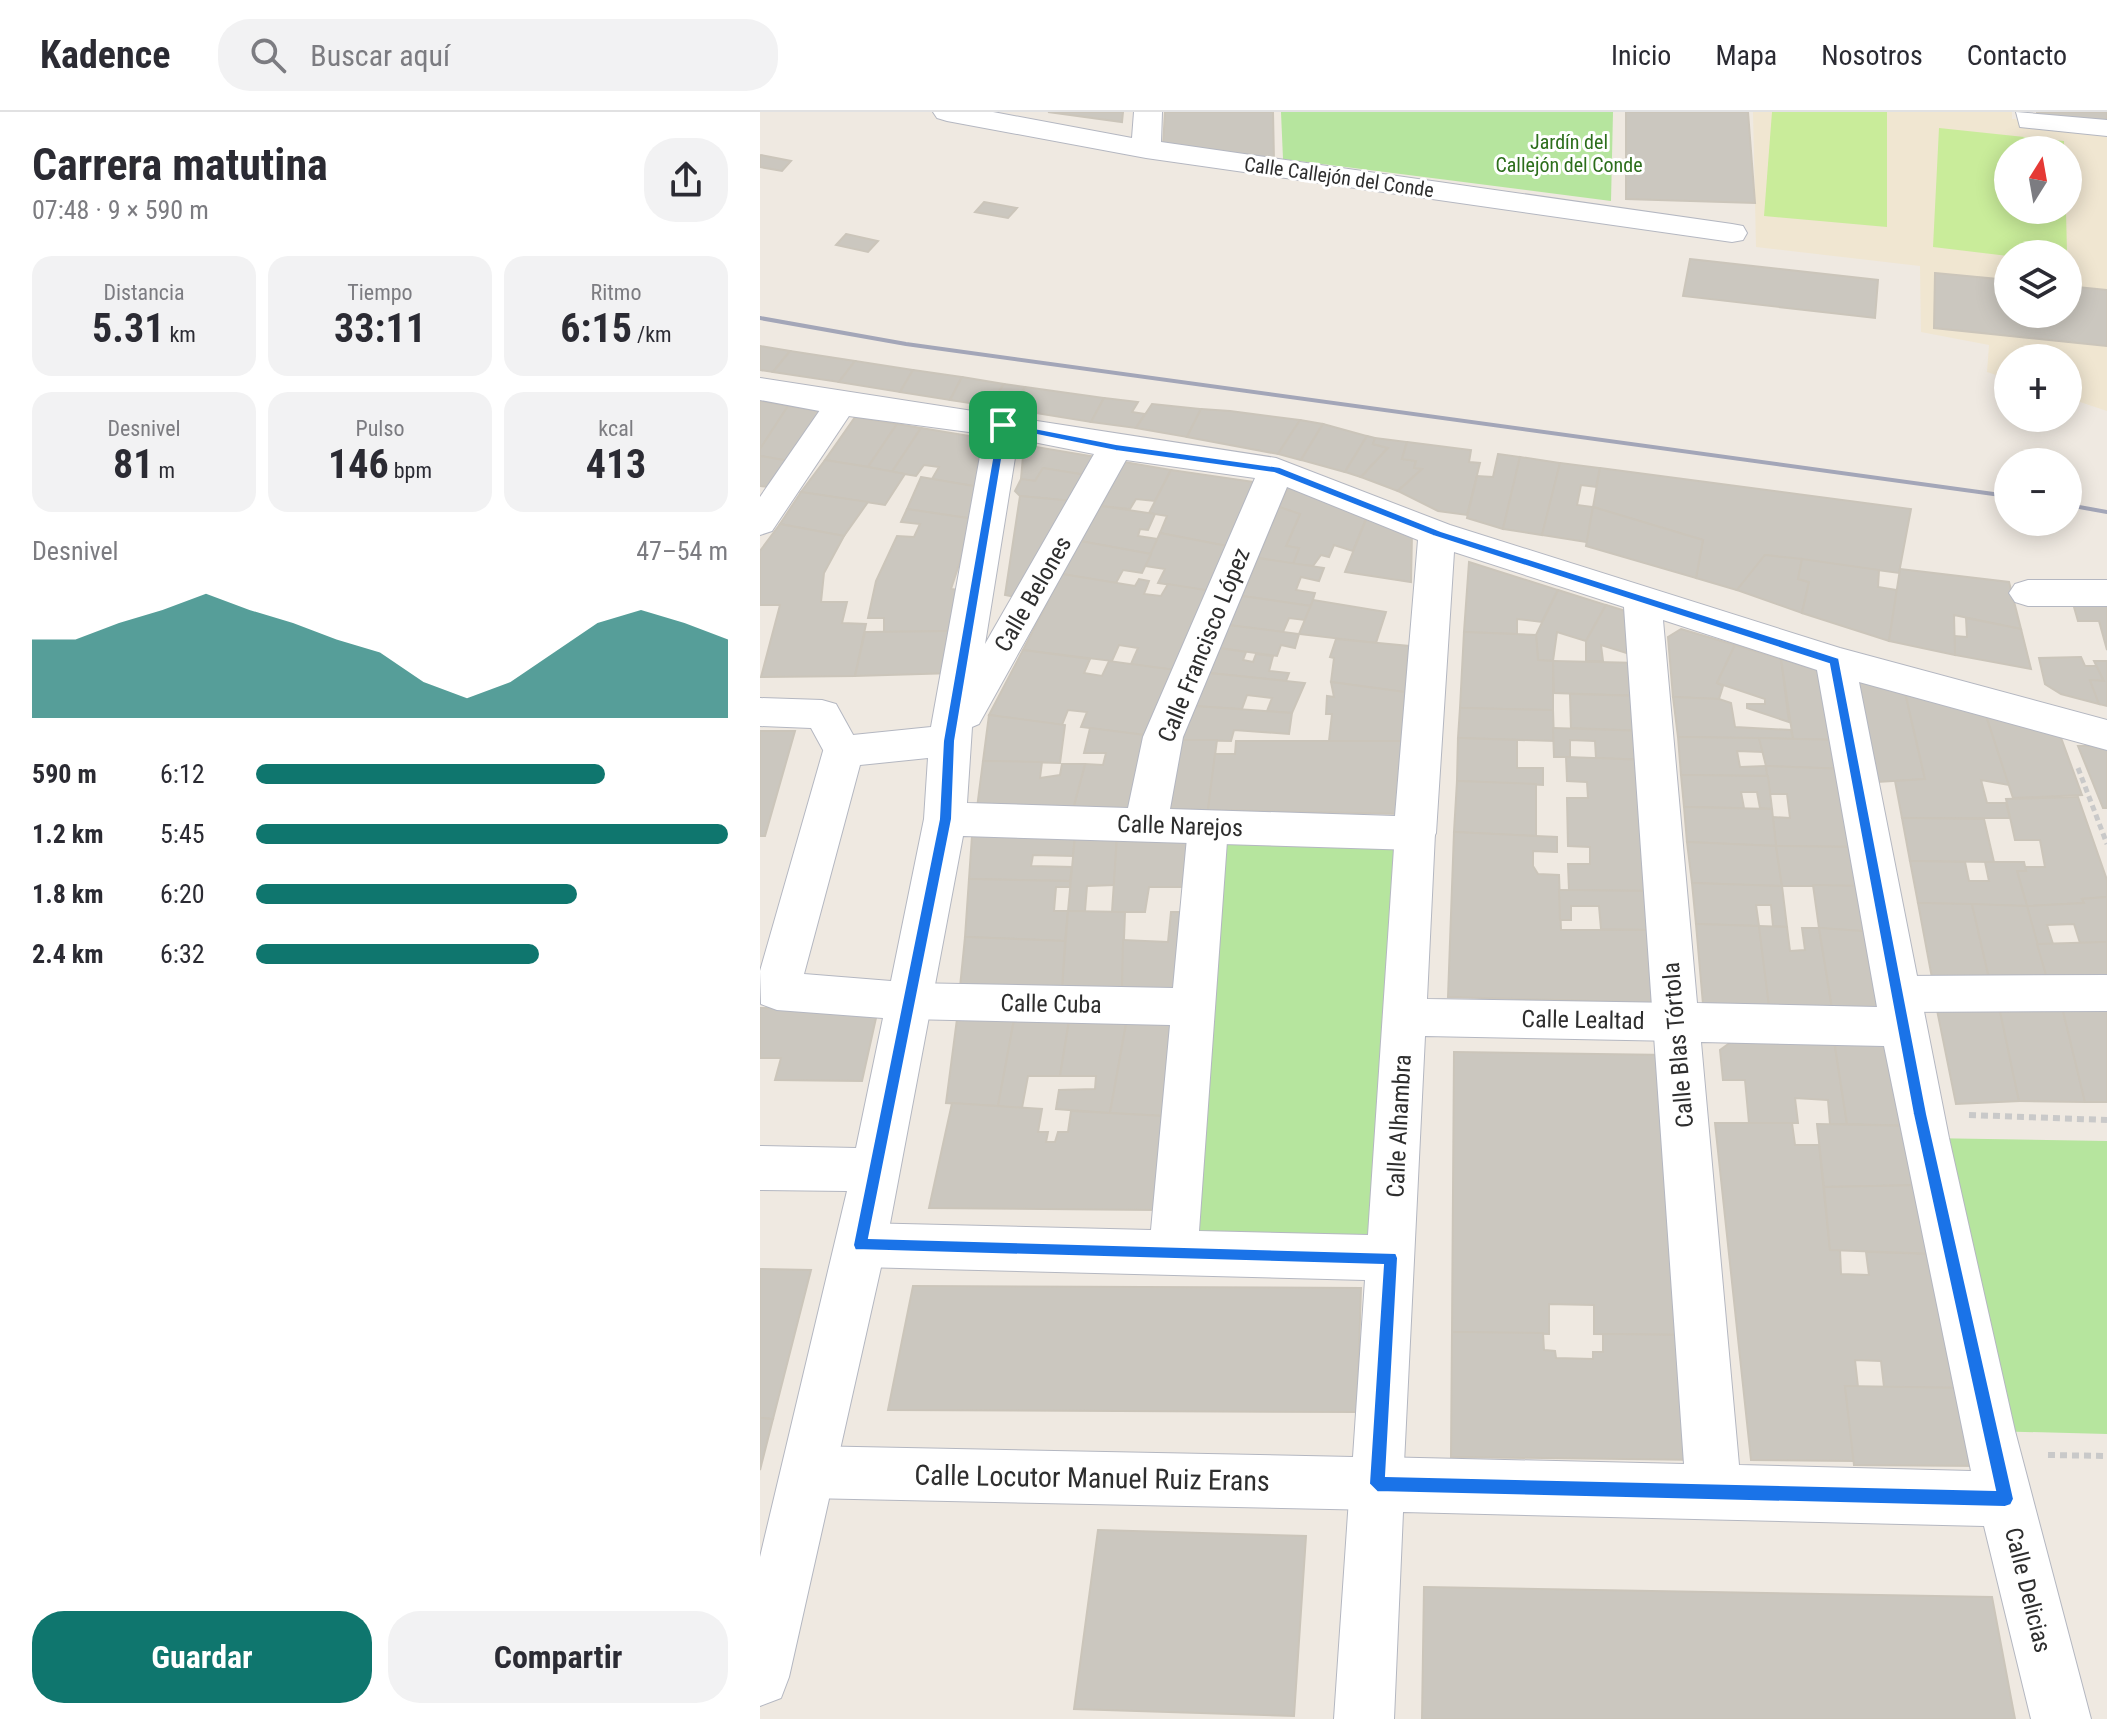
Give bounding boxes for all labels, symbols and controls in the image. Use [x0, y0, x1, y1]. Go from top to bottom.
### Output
search box [218, 19, 778, 91]
text: Kadence [40, 33, 170, 77]
icon: search [246, 33, 290, 77]
text: Buscar aquí [310, 38, 450, 73]
text: Inicio [1611, 39, 1671, 72]
text: Mapa [1715, 39, 1777, 72]
text: Nosotros [1821, 39, 1923, 72]
text: Contacto [1967, 39, 2067, 72]
park label: Jardín del Callejón del Conde [1495, 130, 1643, 177]
north arrow [1994, 136, 2082, 224]
map controls [1994, 136, 2082, 536]
button: share [644, 138, 728, 222]
text: Carrera matutina [32, 139, 328, 191]
street label: Calle Callejón del Conde [1243, 152, 1435, 202]
text: 07:48 · 9 × 590 m [32, 195, 209, 225]
button: layers [1994, 240, 2082, 328]
text: Distancia [103, 280, 185, 305]
text: Tiempo [347, 280, 413, 305]
text: Ritmo [591, 280, 641, 305]
text: 5.31 [92, 305, 164, 352]
text: 33:11 [334, 305, 426, 352]
text: 6:15 [560, 305, 632, 352]
text: km [164, 322, 196, 347]
text: /km [632, 322, 672, 347]
button: + [1994, 344, 2082, 432]
pin [969, 391, 1037, 459]
icon: arrive [981, 403, 1025, 447]
text: Desnivel [107, 416, 181, 441]
text: Pulso [356, 416, 404, 441]
text: kcal [598, 416, 634, 441]
text: 81 [113, 441, 153, 488]
text: 146 [328, 441, 389, 488]
text: 413 [586, 441, 646, 488]
button: − [1994, 448, 2082, 536]
text: m [153, 458, 175, 483]
text: bpm [389, 458, 432, 483]
street label: Calle Belones [989, 531, 1077, 657]
text: Desnivel [32, 536, 119, 566]
text: 47–54 m [636, 536, 728, 566]
street label: Calle Francisco López [1152, 544, 1256, 746]
text: 590 m [32, 759, 97, 789]
text: 6:12 [160, 759, 205, 789]
street label: Calle Narejos [1117, 810, 1243, 842]
text: 1.2 km [32, 819, 104, 849]
text: 5:45 [160, 819, 205, 849]
text: 1.8 km [32, 879, 104, 909]
text: 6:20 [160, 879, 205, 909]
text: 2.4 km [32, 939, 104, 969]
text: 6:32 [160, 939, 205, 969]
street label: Calle Blas Tórtola [1657, 961, 1699, 1129]
street label: Calle Cuba [1000, 989, 1102, 1019]
street label: Calle Lealtad [1521, 1005, 1645, 1035]
street label: Calle Alhambra [1381, 1054, 1417, 1198]
street label: Calle Locutor Manuel Ruiz Erans [914, 1458, 1270, 1498]
street label: Calle Delicias [1999, 1525, 2057, 1655]
button: Guardar [32, 1611, 372, 1703]
button: Compartir [388, 1611, 728, 1703]

